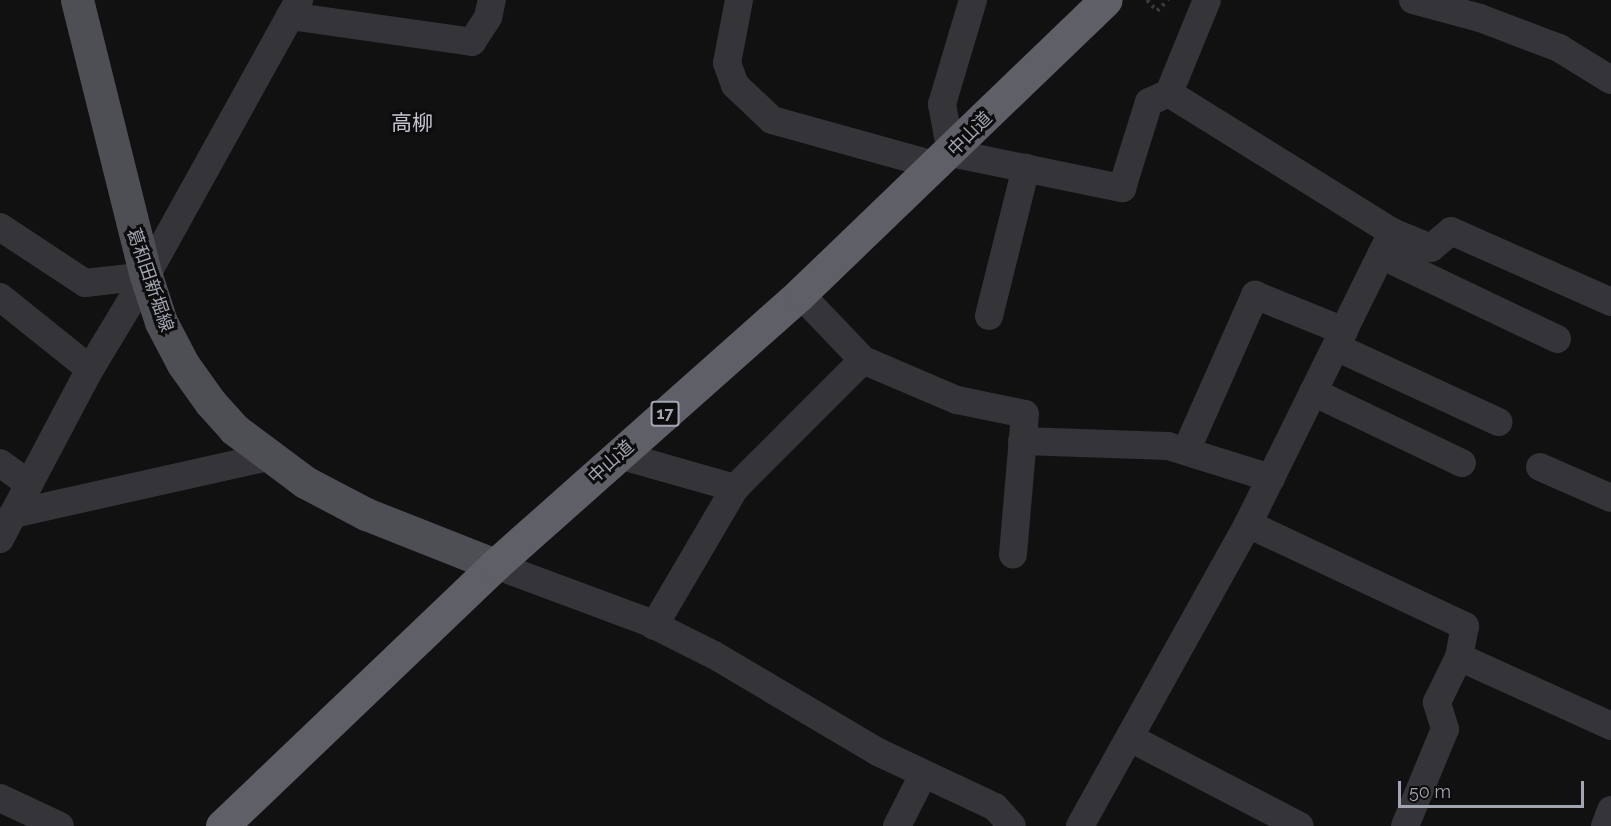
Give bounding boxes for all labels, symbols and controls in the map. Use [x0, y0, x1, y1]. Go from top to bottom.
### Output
street label: 中山道 [943, 107, 997, 161]
district label: 高柳 [391, 110, 433, 136]
street label: 葛和田新堀線 [122, 225, 178, 335]
road number: 17 [650, 401, 680, 427]
street label: 中山道 [584, 436, 638, 488]
scale bar [1401, 769, 1587, 807]
text: 50 m [1409, 781, 1451, 802]

